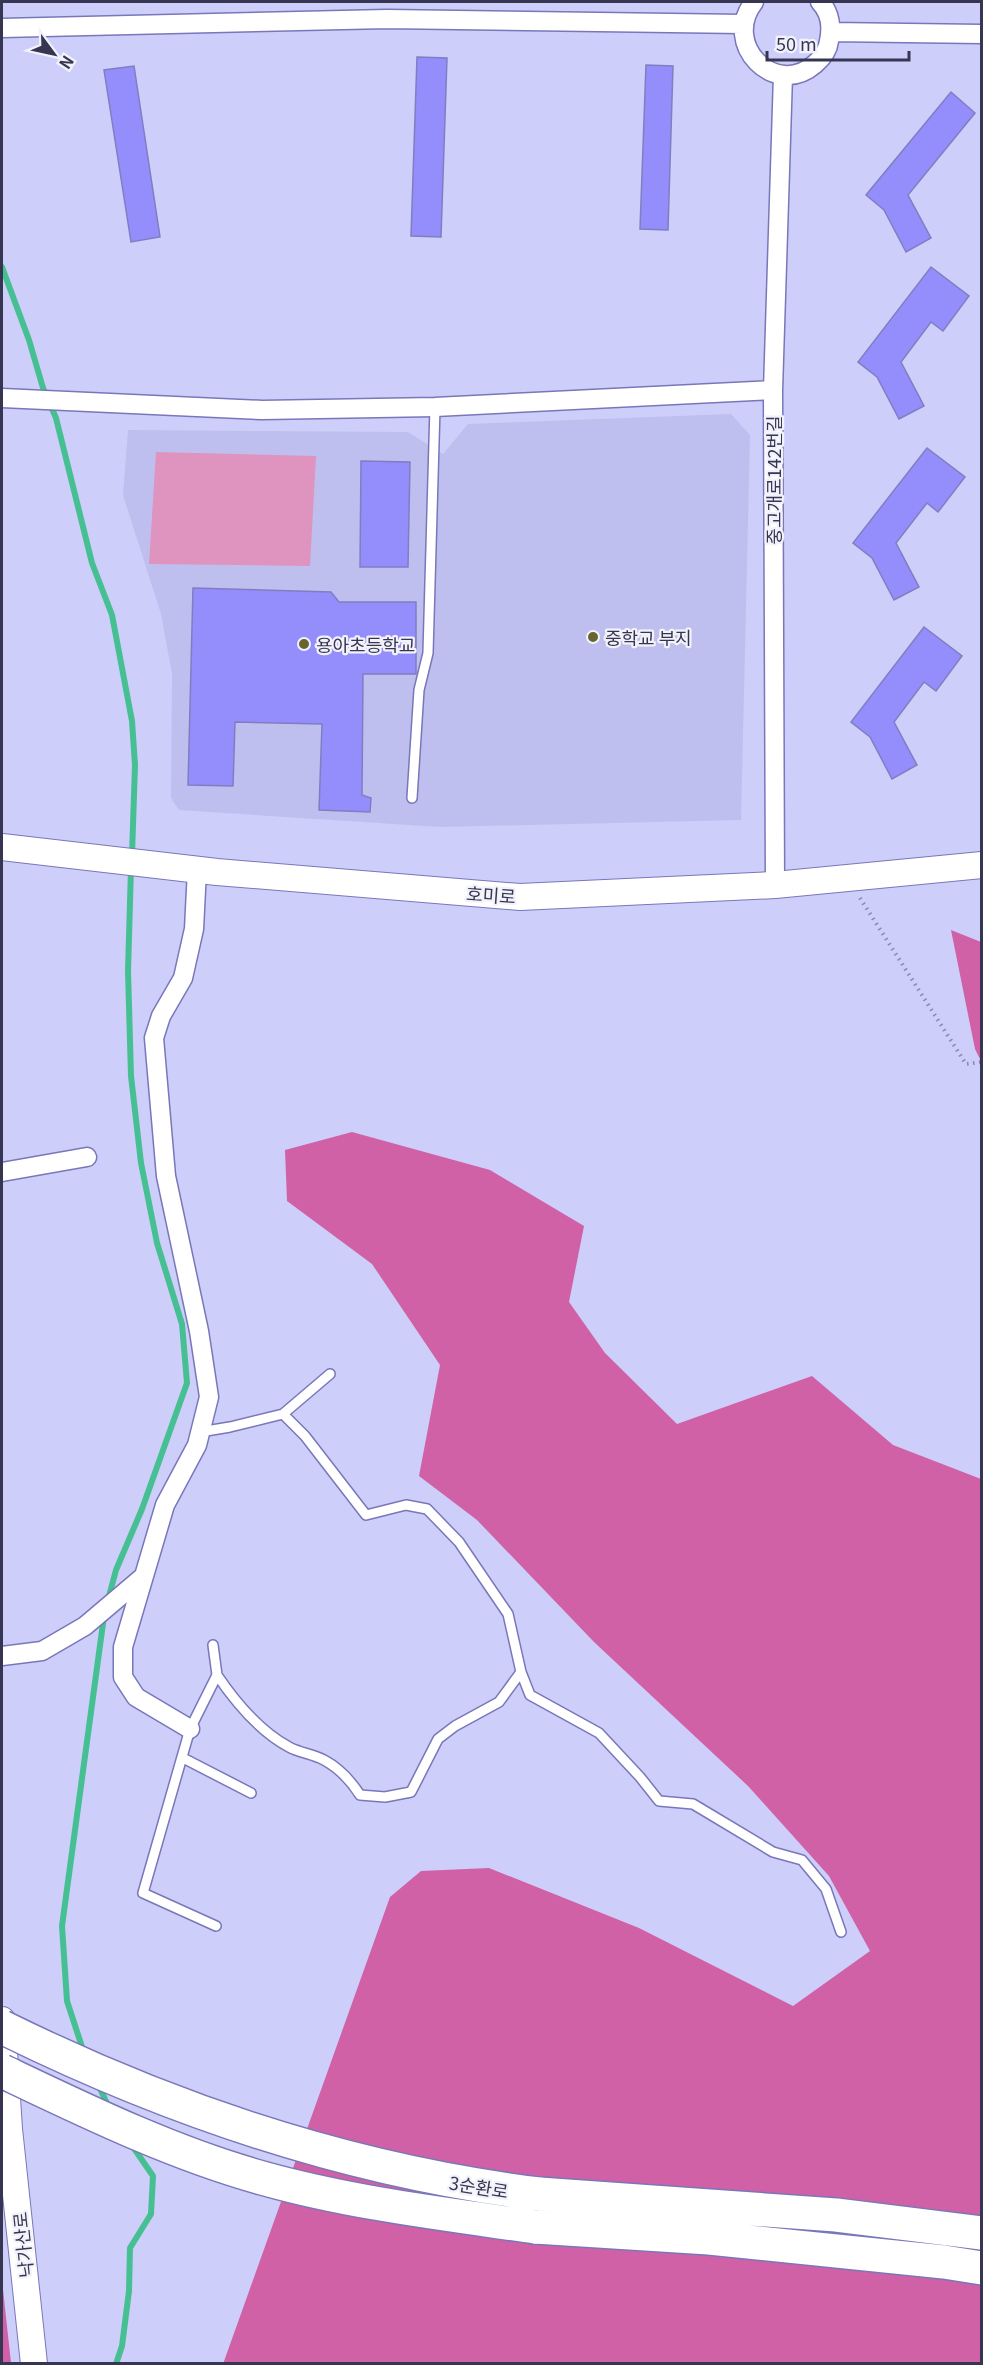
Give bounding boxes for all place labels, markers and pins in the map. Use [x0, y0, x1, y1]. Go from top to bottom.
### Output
place label: 중학교 부지 [605, 624, 692, 650]
marker: 중학교 부지 [586, 630, 600, 644]
place label: 용아초등학교 [316, 631, 415, 657]
marker: 용아초등학교 [297, 637, 311, 651]

